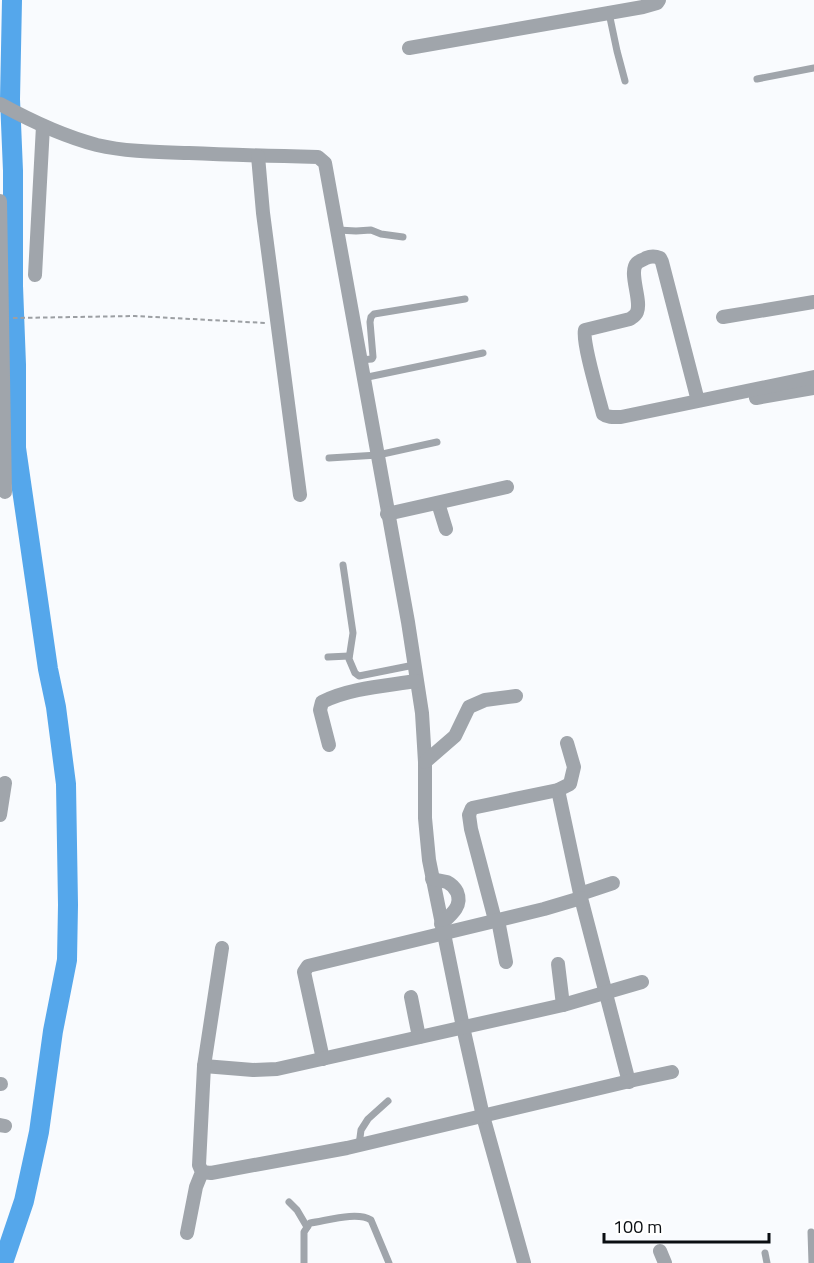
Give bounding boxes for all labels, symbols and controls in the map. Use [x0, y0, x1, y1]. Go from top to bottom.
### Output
scale bar [604, 1206, 769, 1244]
text: 100 m [613, 1213, 662, 1240]

